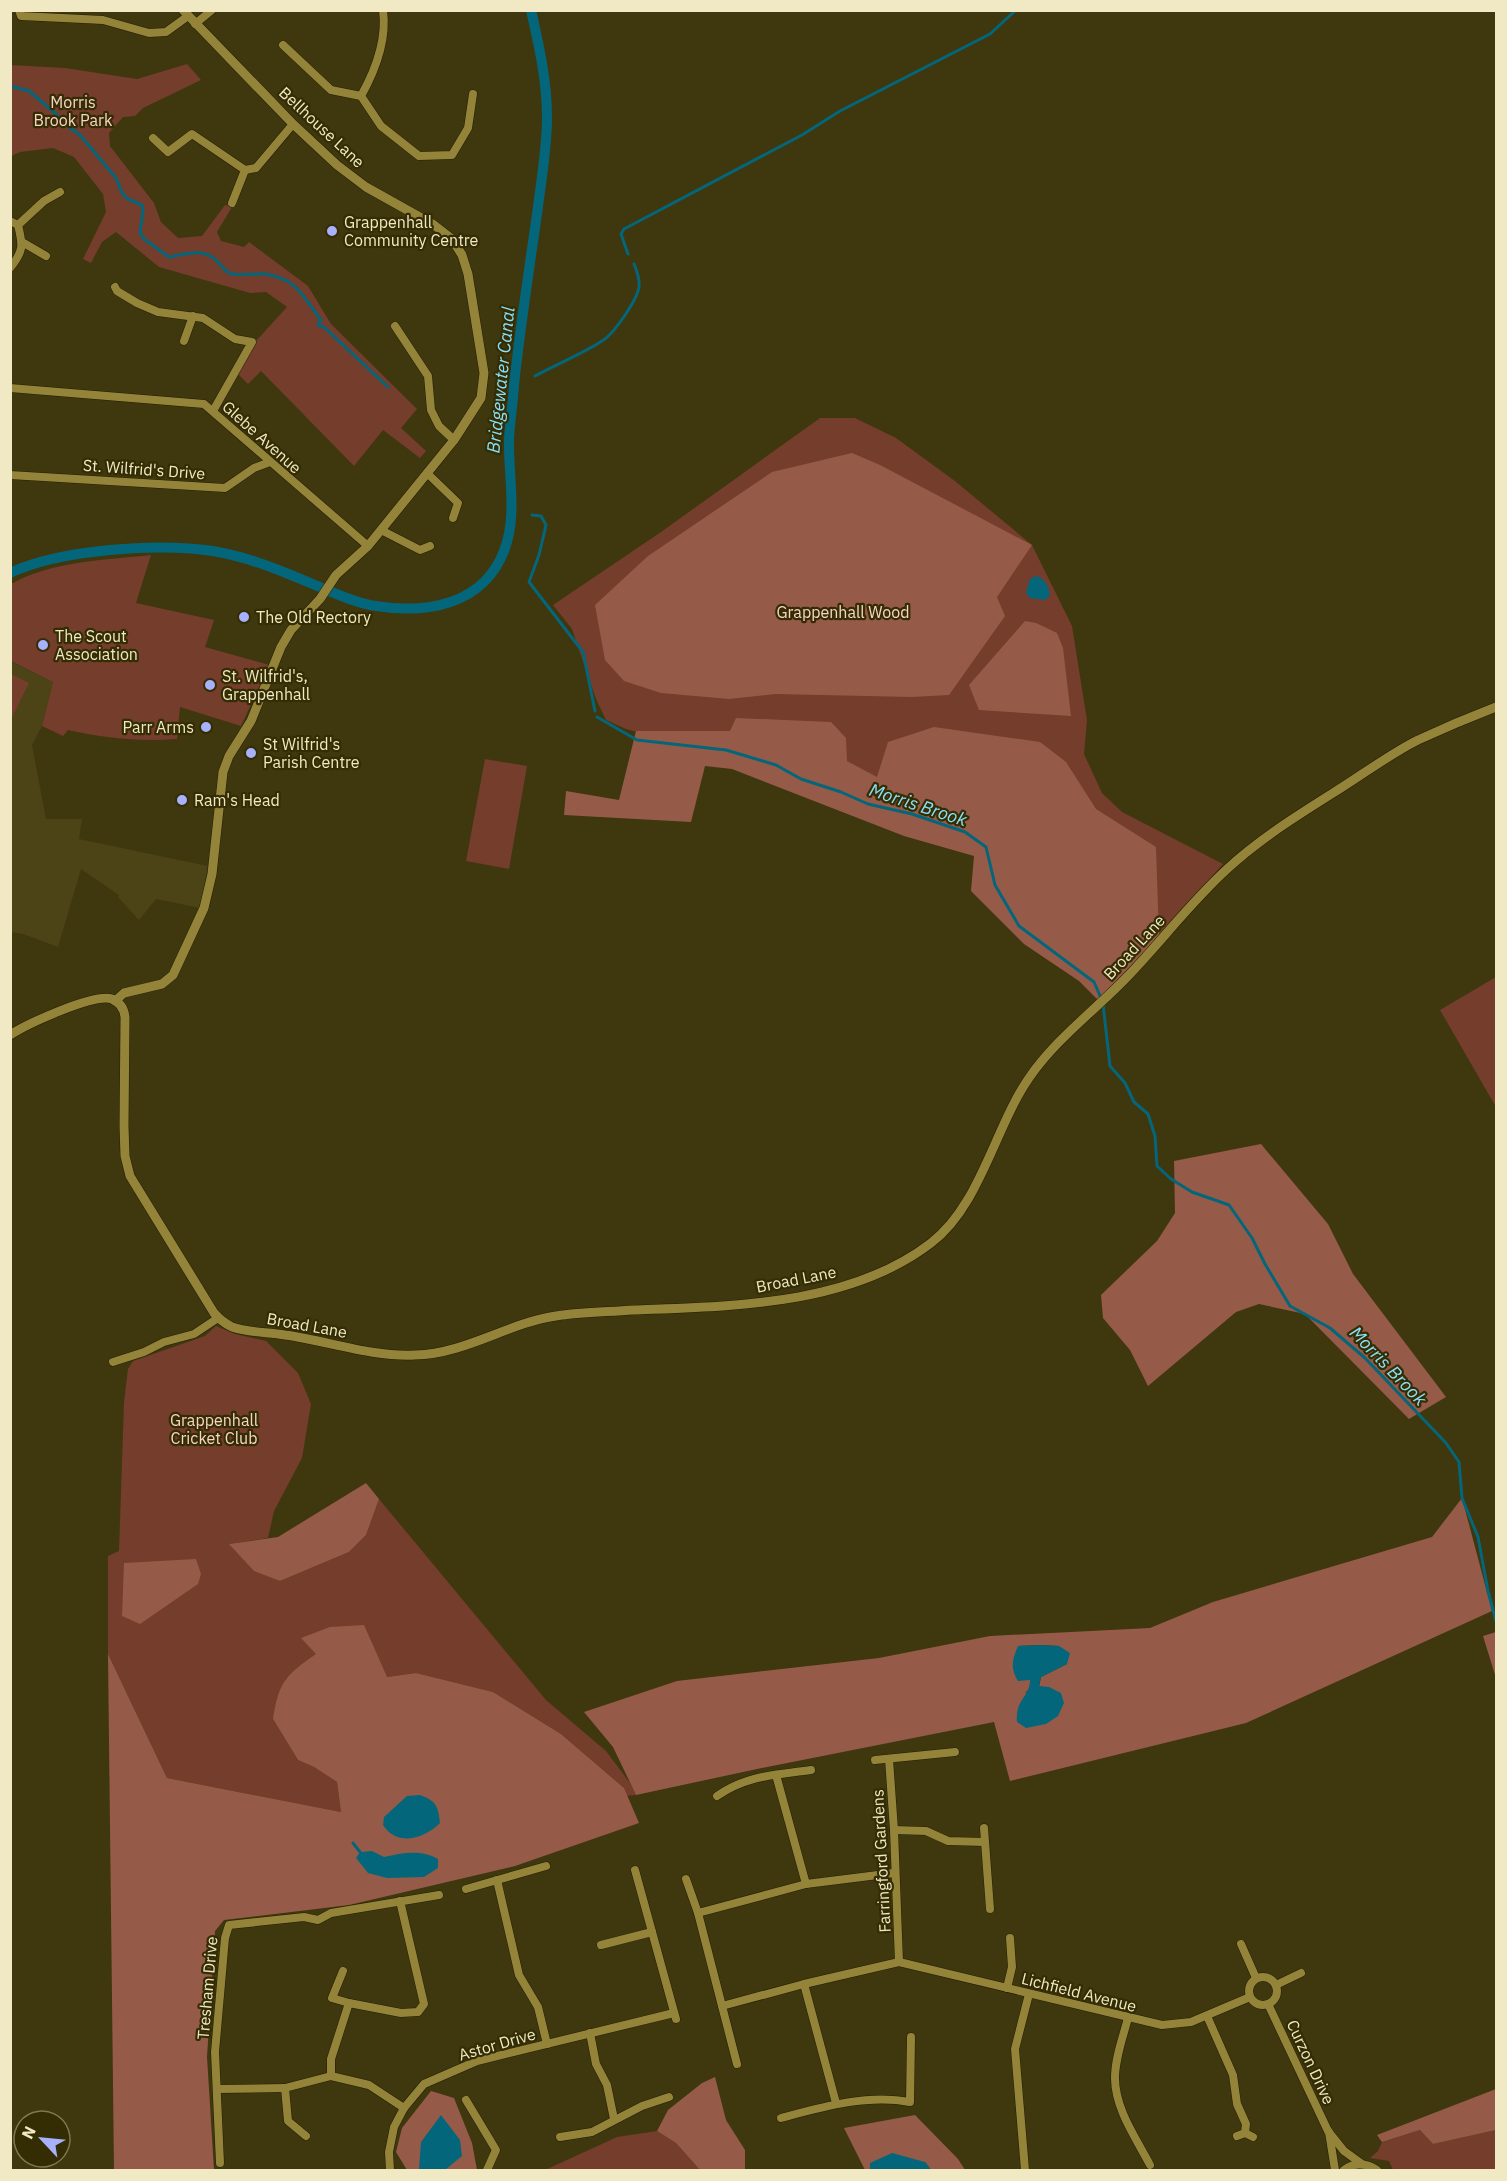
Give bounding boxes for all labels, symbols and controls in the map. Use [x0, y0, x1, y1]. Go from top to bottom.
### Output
street label: Bellhouse Lane [275, 82, 369, 172]
park label: Morris Brook Park [34, 92, 113, 130]
place label: Grappenhall Community Centre [344, 212, 479, 250]
marker: Grappenhall Community Centre [325, 224, 339, 238]
water label: Bridgewater Canal [481, 305, 520, 454]
street label: Glebe Avenue [218, 396, 306, 478]
street label: St. Wilfrid's Drive [82, 455, 206, 483]
park label: Grappenhall Wood [776, 602, 910, 622]
place label: The Old Rectory [256, 607, 371, 627]
marker: The Old Rectory [237, 610, 251, 624]
place label: The Scout Association [55, 626, 138, 664]
marker: The Scout Association [36, 638, 50, 652]
place label: St. Wilfrid's, Grappenhall [222, 666, 310, 704]
marker: St. Wilfrid's, Grappenhall [203, 678, 217, 692]
place label: Parr Arms [123, 717, 194, 737]
marker: Parr Arms [199, 720, 213, 734]
place label: St Wilfrid's Parish Centre [263, 734, 360, 772]
marker: St Wilfrid's Parish Centre [244, 746, 258, 760]
water label: Morris Brook [866, 778, 971, 831]
place label: Ram's Head [194, 790, 280, 810]
marker: Ram's Head [175, 793, 189, 807]
street label: Broad Lane [1099, 910, 1169, 984]
street label: Broad Lane [754, 1261, 838, 1297]
street label: Broad Lane [265, 1308, 349, 1342]
water label: Morris Brook [1345, 1321, 1432, 1411]
park label: Grappenhall Cricket Club [170, 1410, 258, 1448]
street label: Farringford Gardens [867, 1789, 895, 1933]
street label: Tresham Drive [193, 1935, 221, 2040]
street label: Lichfield Avenue [1019, 1968, 1139, 2016]
street label: Curzon Drive [1283, 2016, 1339, 2108]
street label: Astor Drive [456, 2023, 538, 2065]
north arrow [12, 2109, 72, 2169]
text: N [17, 2123, 40, 2142]

